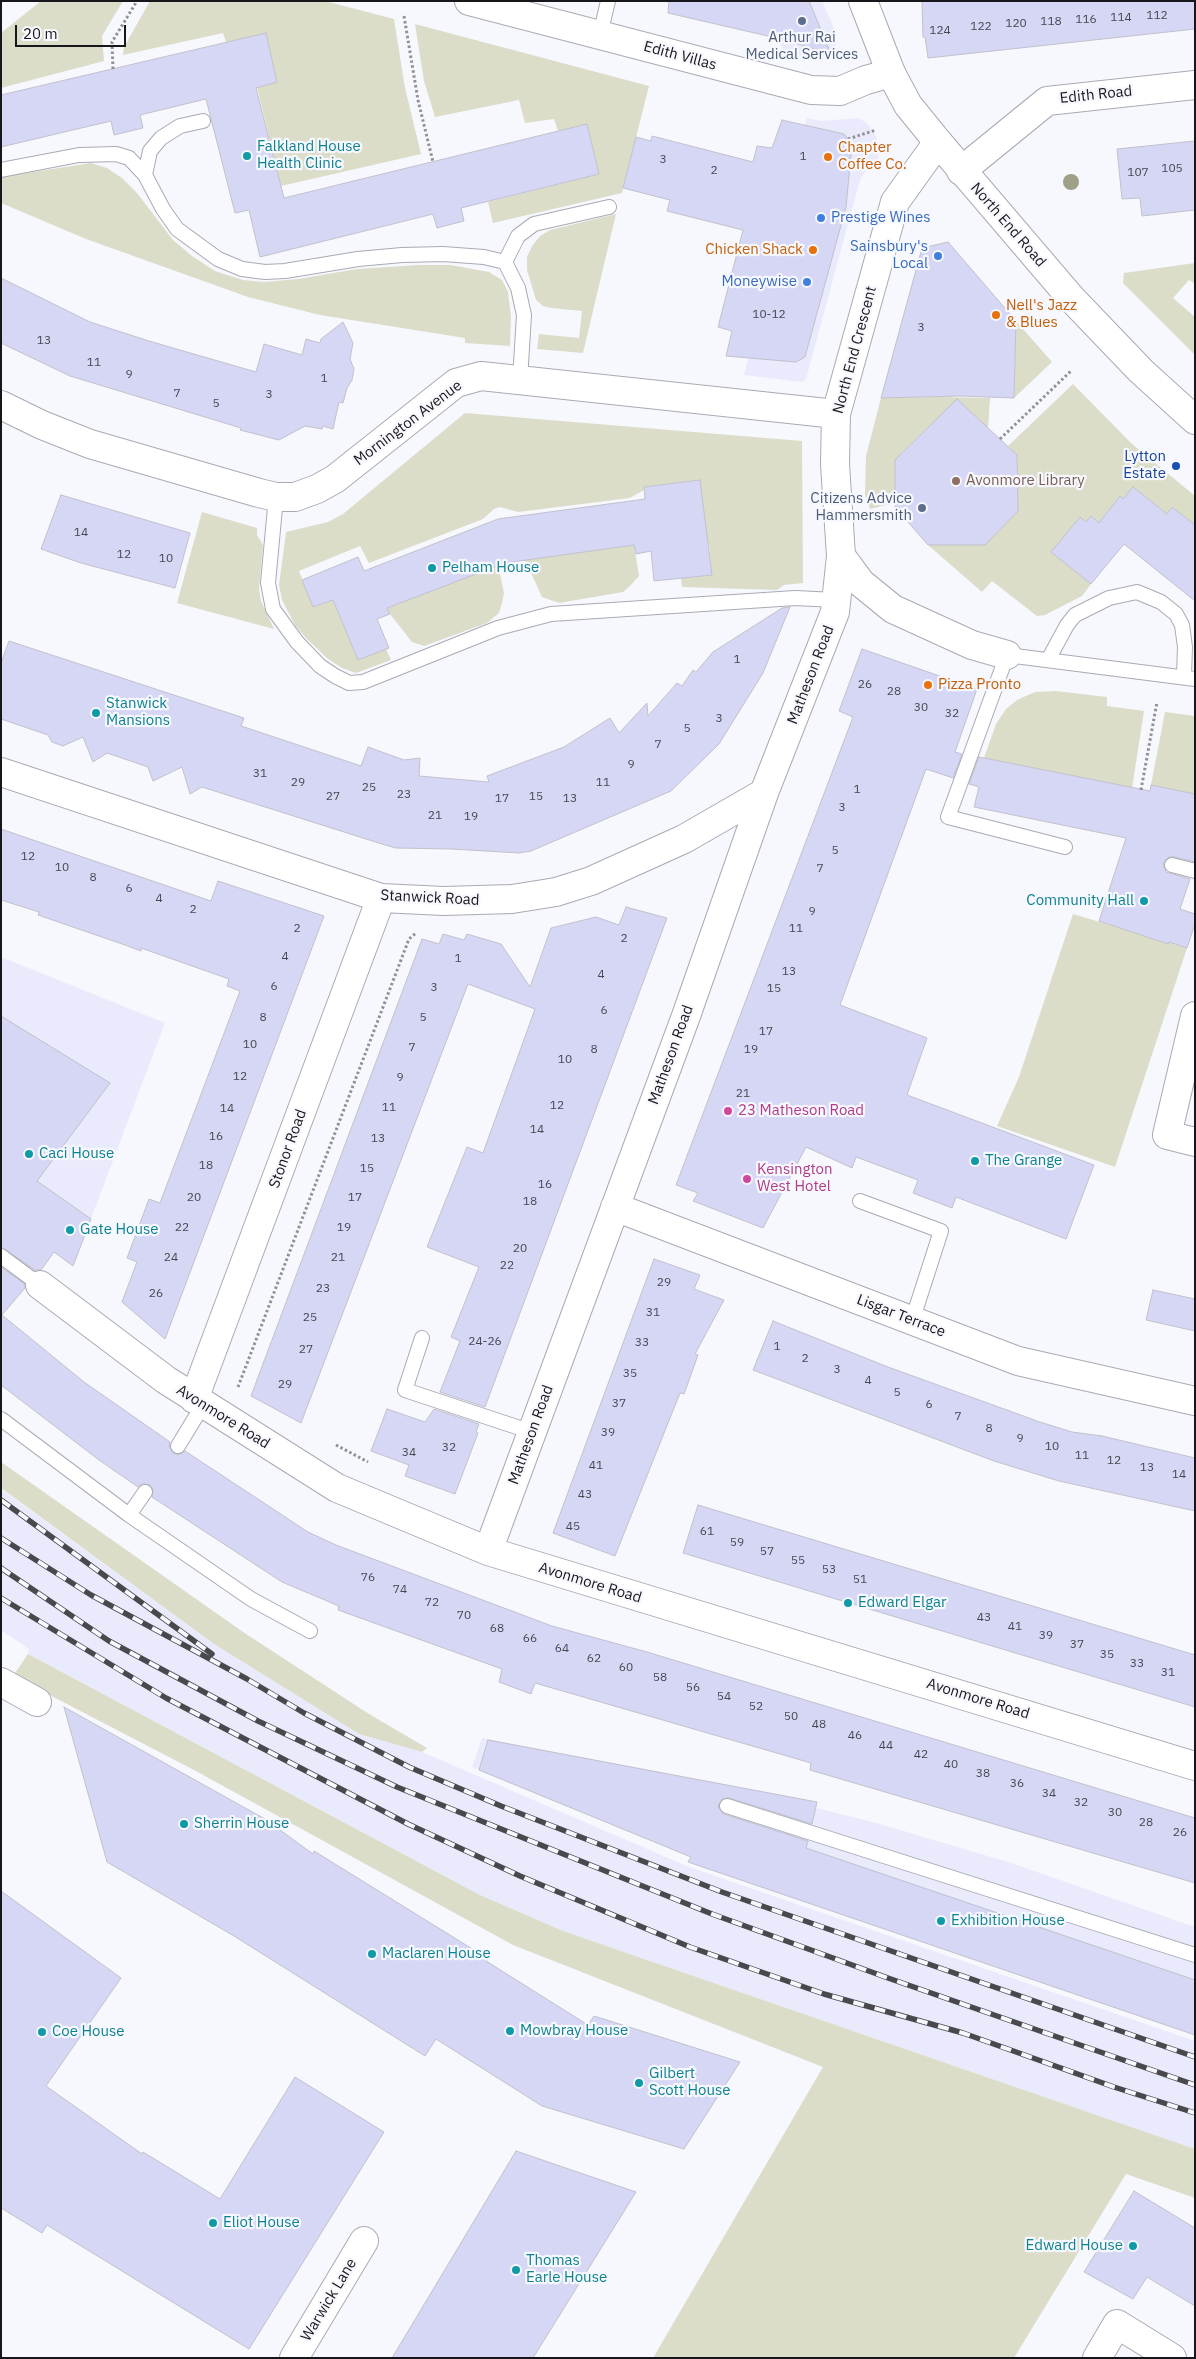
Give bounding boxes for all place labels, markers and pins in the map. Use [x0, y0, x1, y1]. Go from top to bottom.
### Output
marker: Arthur Rai Medical Services [796, 15, 808, 27]
place label: Arthur Rai Medical Services [746, 29, 858, 64]
place label: Falkland House Health Clinic [257, 138, 361, 173]
place label: Chapter Coffee Co. [838, 139, 907, 174]
marker: Falkland House Health Clinic [241, 150, 253, 162]
marker: Chapter Coffee Co. [822, 151, 834, 163]
place label: Prestige Wines [831, 209, 931, 227]
marker: Prestige Wines [815, 212, 827, 224]
place label: Sainsbury's Local [850, 238, 928, 273]
place label: Chicken Shack [705, 241, 803, 259]
marker: Chicken Shack [807, 244, 819, 256]
marker: Sainsbury's Local [932, 250, 944, 262]
place label: Moneywise [721, 273, 797, 291]
marker: Moneywise [801, 276, 813, 288]
place label: Nell's Jazz & Blues [1006, 297, 1077, 332]
marker: Nell's Jazz & Blues [990, 309, 1002, 321]
place label: Lytton Estate [1123, 448, 1166, 483]
marker: Lytton Estate [1170, 460, 1182, 472]
place label: Avonmore Library [966, 472, 1085, 490]
marker: Avonmore Library [950, 475, 962, 487]
place label: Citizens Advice Hammersmith [810, 490, 912, 525]
marker: Citizens Advice Hammersmith [916, 502, 928, 514]
place label: Pelham House [442, 559, 539, 577]
marker: Pelham House [426, 562, 438, 574]
place label: Pizza Pronto [938, 676, 1021, 694]
marker: Pizza Pronto [922, 679, 934, 691]
place label: Stanwick Mansions [106, 695, 170, 730]
marker: Stanwick Mansions [90, 707, 102, 719]
place label: Community Hall [1026, 892, 1134, 910]
marker: Community Hall [1138, 895, 1150, 907]
place label: 23 Matheson Road [738, 1102, 864, 1120]
marker: 23 Matheson Road [722, 1105, 734, 1117]
place label: Caci House [39, 1145, 114, 1163]
marker: Caci House [23, 1148, 35, 1160]
place label: The Grange [985, 1152, 1062, 1170]
marker: The Grange [969, 1155, 981, 1167]
place label: Kensington West Hotel [757, 1161, 833, 1196]
marker: Kensington West Hotel [741, 1173, 753, 1185]
place label: Gate House [80, 1221, 158, 1239]
marker: Gate House [64, 1224, 76, 1236]
place label: Edward Elgar [858, 1594, 947, 1612]
marker: Edward Elgar [842, 1597, 854, 1609]
place label: Sherrin House [194, 1815, 289, 1833]
marker: Sherrin House [178, 1818, 190, 1830]
place label: Exhibition House [951, 1912, 1065, 1930]
marker: Exhibition House [935, 1915, 947, 1927]
place label: Maclaren House [382, 1945, 491, 1963]
marker: Maclaren House [366, 1948, 378, 1960]
place label: Mowbray House [520, 2022, 628, 2040]
place label: Coe House [52, 2023, 125, 2041]
marker: Mowbray House [504, 2025, 516, 2037]
marker: Coe House [36, 2026, 48, 2038]
place label: Gilbert Scott House [649, 2065, 731, 2100]
marker: Gilbert Scott House [633, 2077, 645, 2089]
place label: Eliot House [223, 2214, 300, 2232]
marker: Eliot House [207, 2217, 219, 2229]
place label: Edward House [1026, 2237, 1123, 2255]
marker: Edward House [1127, 2240, 1139, 2252]
place label: Thomas Earle House [526, 2252, 607, 2287]
marker: Thomas Earle House [510, 2264, 522, 2276]

